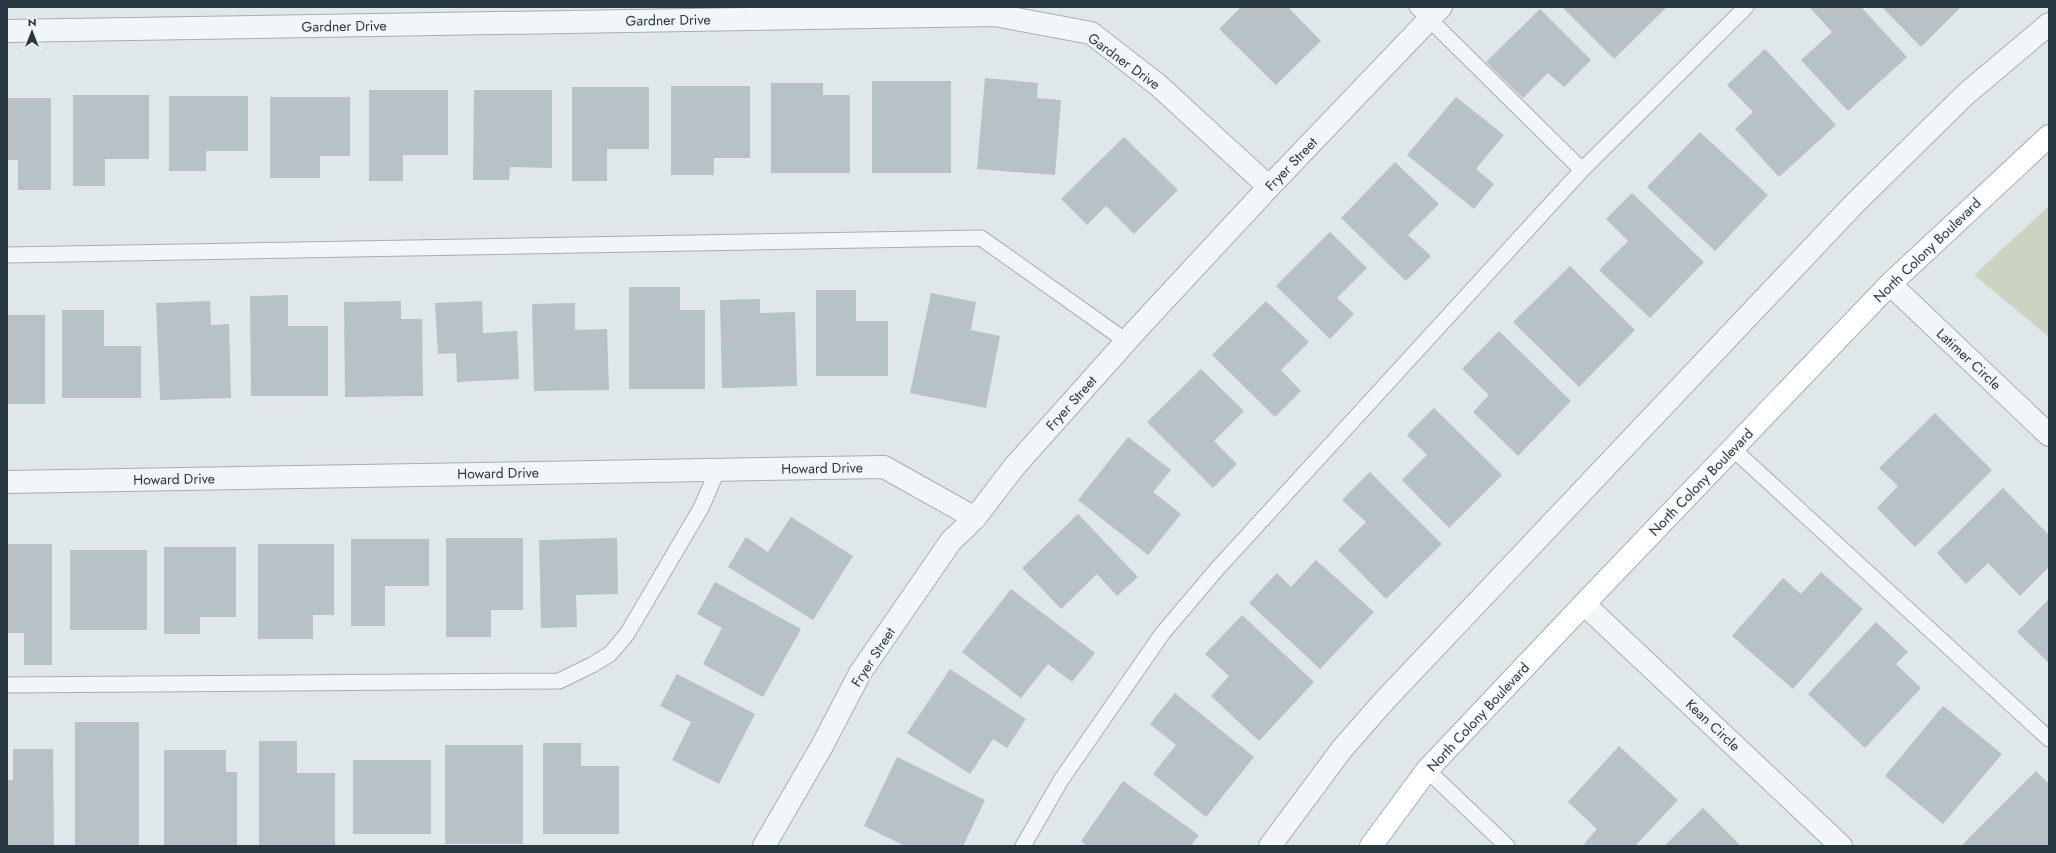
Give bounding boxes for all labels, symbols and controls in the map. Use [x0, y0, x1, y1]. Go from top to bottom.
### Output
street label: Gardner Drive [625, 9, 711, 31]
north arrow [12, 12, 52, 52]
text: N [28, 14, 36, 30]
street label: Gardner Drive [301, 15, 387, 37]
street label: Gardner Drive [1084, 28, 1164, 94]
street label: Fryer Street [1260, 132, 1322, 195]
street label: North Colony Boulevard [1869, 193, 1985, 307]
street label: Latimer Circle [1932, 324, 2006, 394]
street label: Fryer Street [1041, 371, 1101, 435]
street label: North Colony Boulevard [1644, 424, 1758, 540]
street label: Howard Drive [781, 457, 863, 479]
street label: Howard Drive [457, 462, 539, 484]
street label: Howard Drive [133, 468, 215, 490]
street label: Fryer Street [846, 623, 900, 691]
street label: North Colony Boulevard [1422, 658, 1534, 776]
street label: Kean Circle [1681, 695, 1745, 755]

